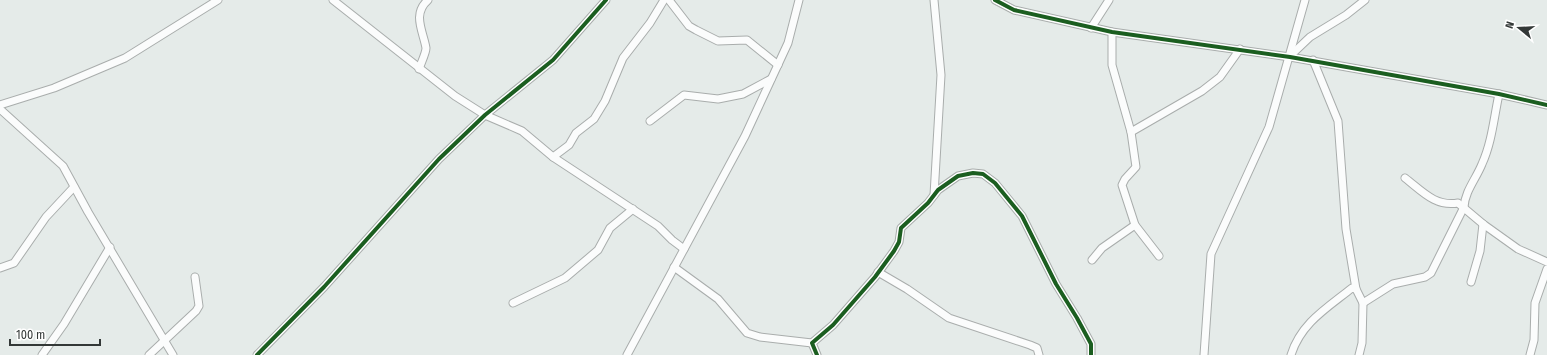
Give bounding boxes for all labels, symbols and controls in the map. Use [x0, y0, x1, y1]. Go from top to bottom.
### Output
north arrow [1499, 8, 1539, 48]
text: N [1503, 20, 1517, 30]
scale bar [10, 321, 100, 347]
text: 100 m [16, 328, 45, 342]

